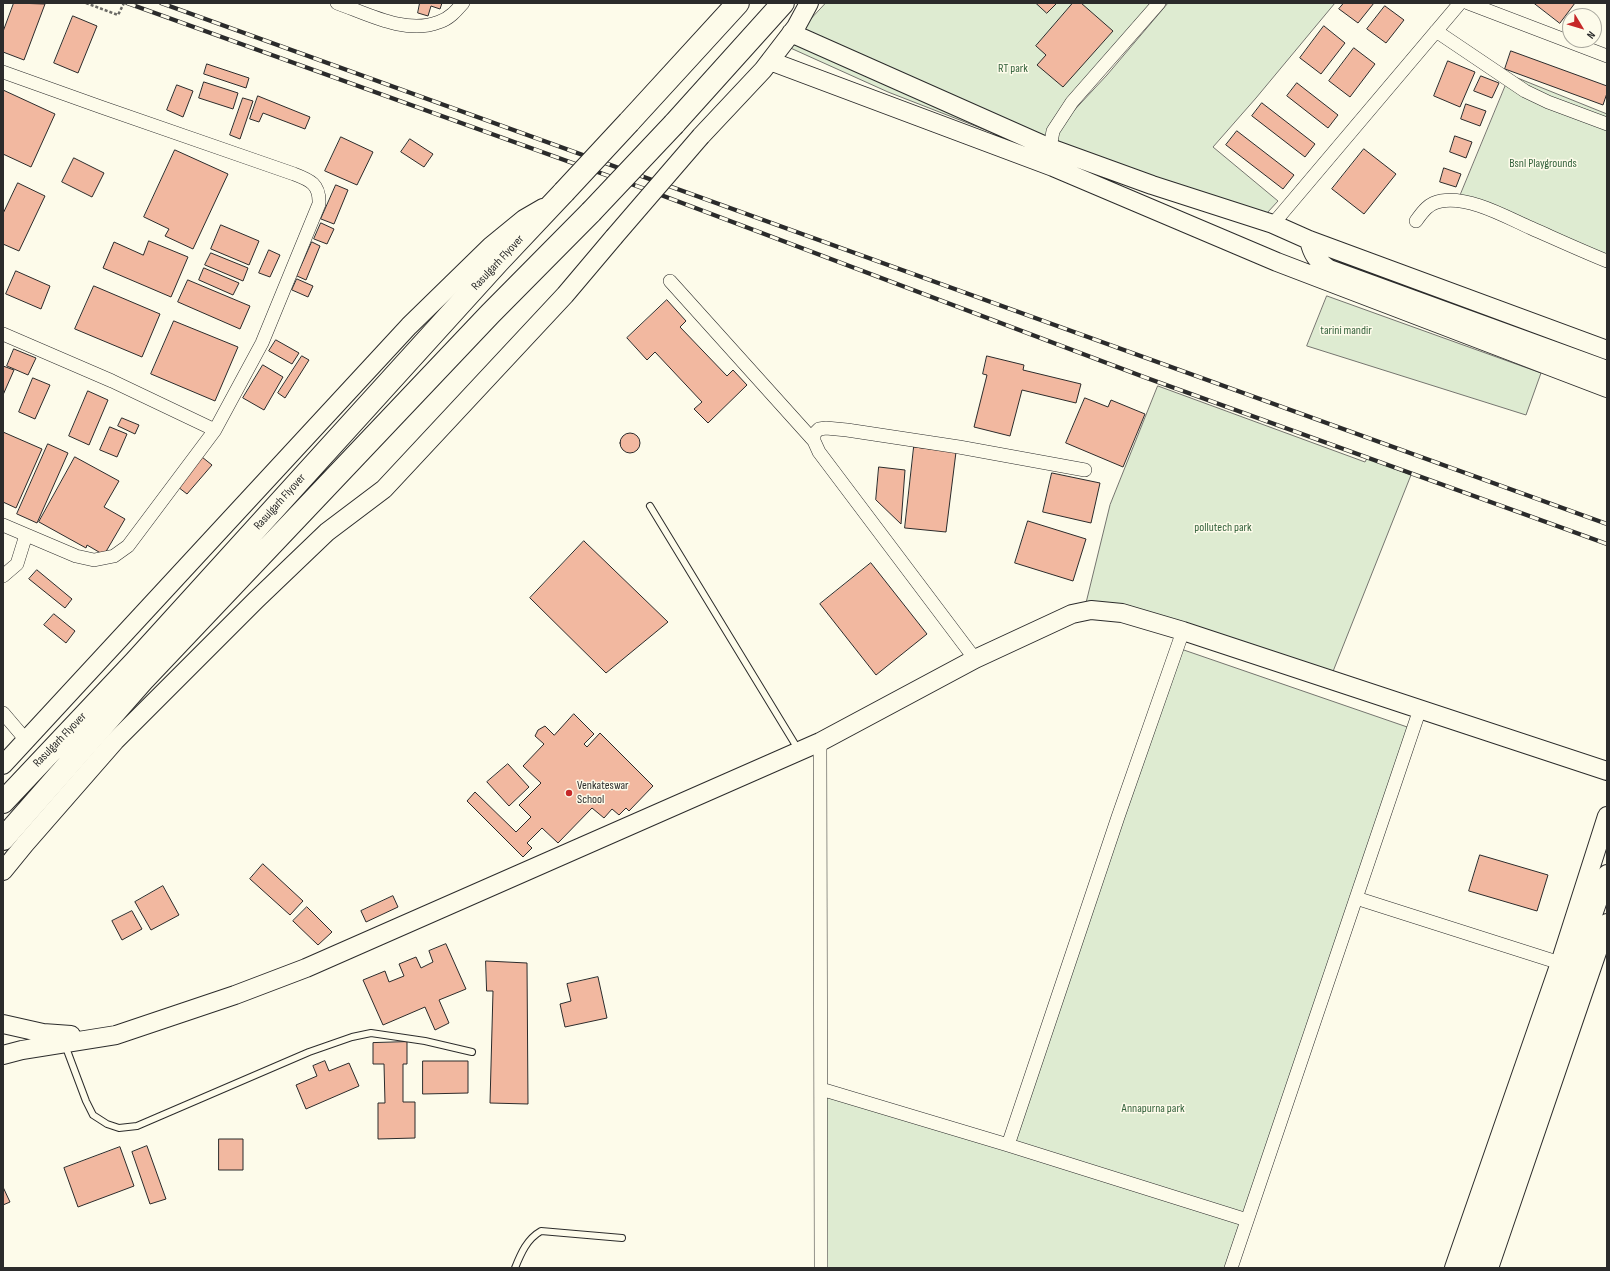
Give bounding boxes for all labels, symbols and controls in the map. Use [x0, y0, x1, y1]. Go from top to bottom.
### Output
north arrow [1562, 8, 1602, 48]
text: N [1584, 29, 1598, 41]
park label: RT park [998, 62, 1028, 76]
park label: Bsnl Playgrounds [1509, 157, 1577, 171]
street label: Rasulgarh Flyover [469, 232, 527, 294]
park label: tarini mandir [1320, 324, 1372, 338]
street label: Rasulgarh Flyover [251, 471, 309, 533]
park label: pollutech park [1194, 521, 1252, 535]
street label: Rasulgarh Flyover [30, 710, 90, 770]
place label: Venkateswar School [577, 779, 629, 807]
marker: Venkateswar School [564, 788, 574, 798]
park label: Annapurna park [1122, 1102, 1184, 1116]

